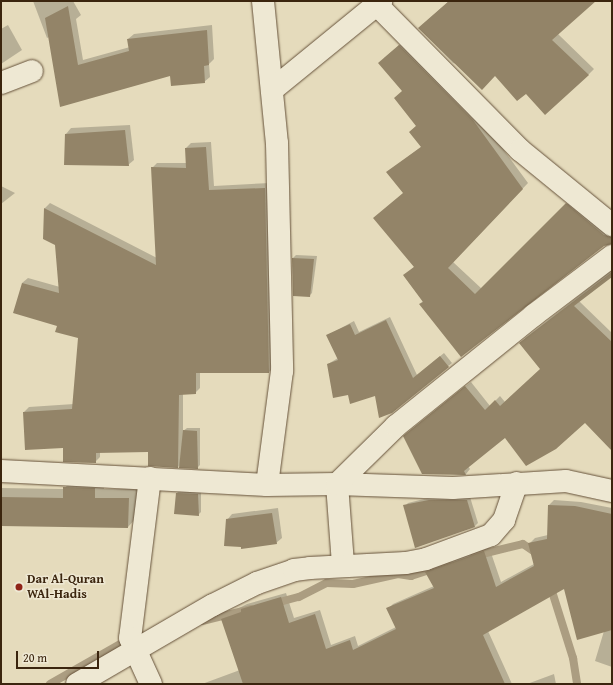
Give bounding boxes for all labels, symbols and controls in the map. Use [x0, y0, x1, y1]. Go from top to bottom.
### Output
place label: Dar Al-Quran WAl-Hadis [27, 572, 104, 603]
marker: Dar Al-Quran WAl-Hadis [14, 582, 24, 592]
scale bar [18, 643, 101, 669]
text: 20 m [23, 649, 47, 666]

